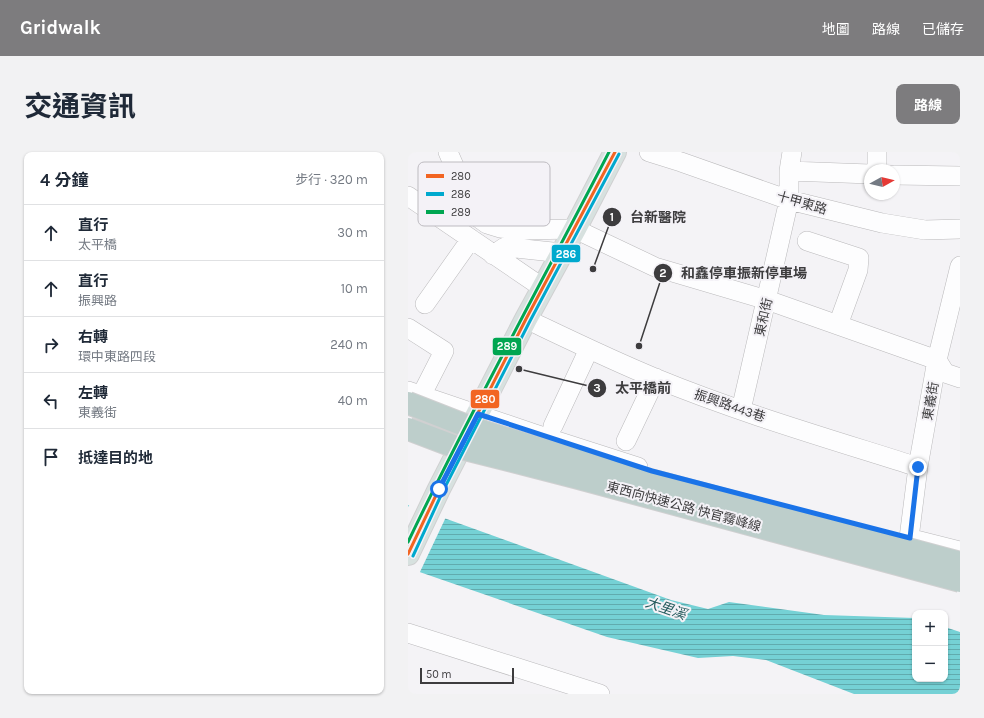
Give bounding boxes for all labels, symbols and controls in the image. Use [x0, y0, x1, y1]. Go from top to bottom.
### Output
text: Gridwalk [20, 17, 101, 39]
text: 地圖 [822, 21, 850, 38]
text: 路線 [872, 21, 900, 38]
text: 已儲存 [922, 21, 964, 38]
button: 路線 [896, 84, 960, 124]
text: 交通資訊 [24, 90, 136, 123]
legend [418, 162, 550, 226]
north arrow [864, 164, 900, 200]
text: 4 分鐘 [40, 170, 88, 190]
text: 280 [451, 170, 471, 183]
text: 步行 · 320 m [295, 172, 368, 187]
text: 286 [451, 188, 470, 201]
street label: 十甲東路 [775, 188, 829, 217]
callout: 台新醫院 [602, 204, 694, 230]
text: 289 [451, 206, 471, 219]
text: 台新醫院 [630, 209, 686, 226]
text: 1 [610, 210, 614, 224]
text: 直行 [78, 216, 108, 234]
icon: ahead [40, 222, 62, 244]
text: 30 m [337, 225, 368, 240]
text: 太平橋 [78, 237, 117, 252]
line badge: 286 [551, 244, 581, 263]
text: 286 [556, 248, 577, 261]
callout: 和鑫停車振新停車場 [653, 260, 815, 286]
text: 和鑫停車振新停車場 [681, 265, 807, 282]
text: 2 [659, 266, 667, 280]
text: 直行 [78, 272, 108, 290]
icon: ahead [40, 278, 62, 300]
text: 10 m [341, 281, 368, 296]
text: 振興路 [78, 293, 117, 308]
street label: 東和街 [752, 296, 775, 338]
text: 右轉 [78, 328, 108, 346]
icon: right [40, 334, 62, 356]
text: 240 m [330, 337, 368, 352]
line badge: 289 [492, 337, 522, 356]
text: 289 [497, 340, 518, 353]
text: 環中東路四段 [78, 349, 156, 364]
callout: 太平橋前 [587, 375, 679, 401]
text: 太平橋前 [615, 380, 671, 397]
text: 3 [593, 381, 601, 395]
street label: 東義街 [920, 381, 941, 422]
text: 左轉 [78, 384, 108, 402]
street label: 振興路443巷 [692, 386, 767, 425]
line badge: 280 [470, 389, 500, 409]
icon: left [40, 390, 62, 412]
text: 40 m [338, 393, 368, 408]
text: 280 [475, 393, 495, 406]
text: 東義街 [78, 405, 117, 420]
icon: arrive [40, 446, 62, 468]
text: 抵達目的地 [78, 449, 153, 467]
route end [909, 458, 927, 476]
street label: 東西向快速公路 快官霧峰線 [605, 479, 763, 534]
route start [430, 480, 448, 498]
water label: 大里溪 [643, 594, 690, 624]
map controls [912, 610, 948, 682]
button: + [912, 610, 948, 646]
button: − [912, 646, 948, 682]
scale bar [420, 666, 514, 685]
text: 50 m [426, 668, 452, 681]

